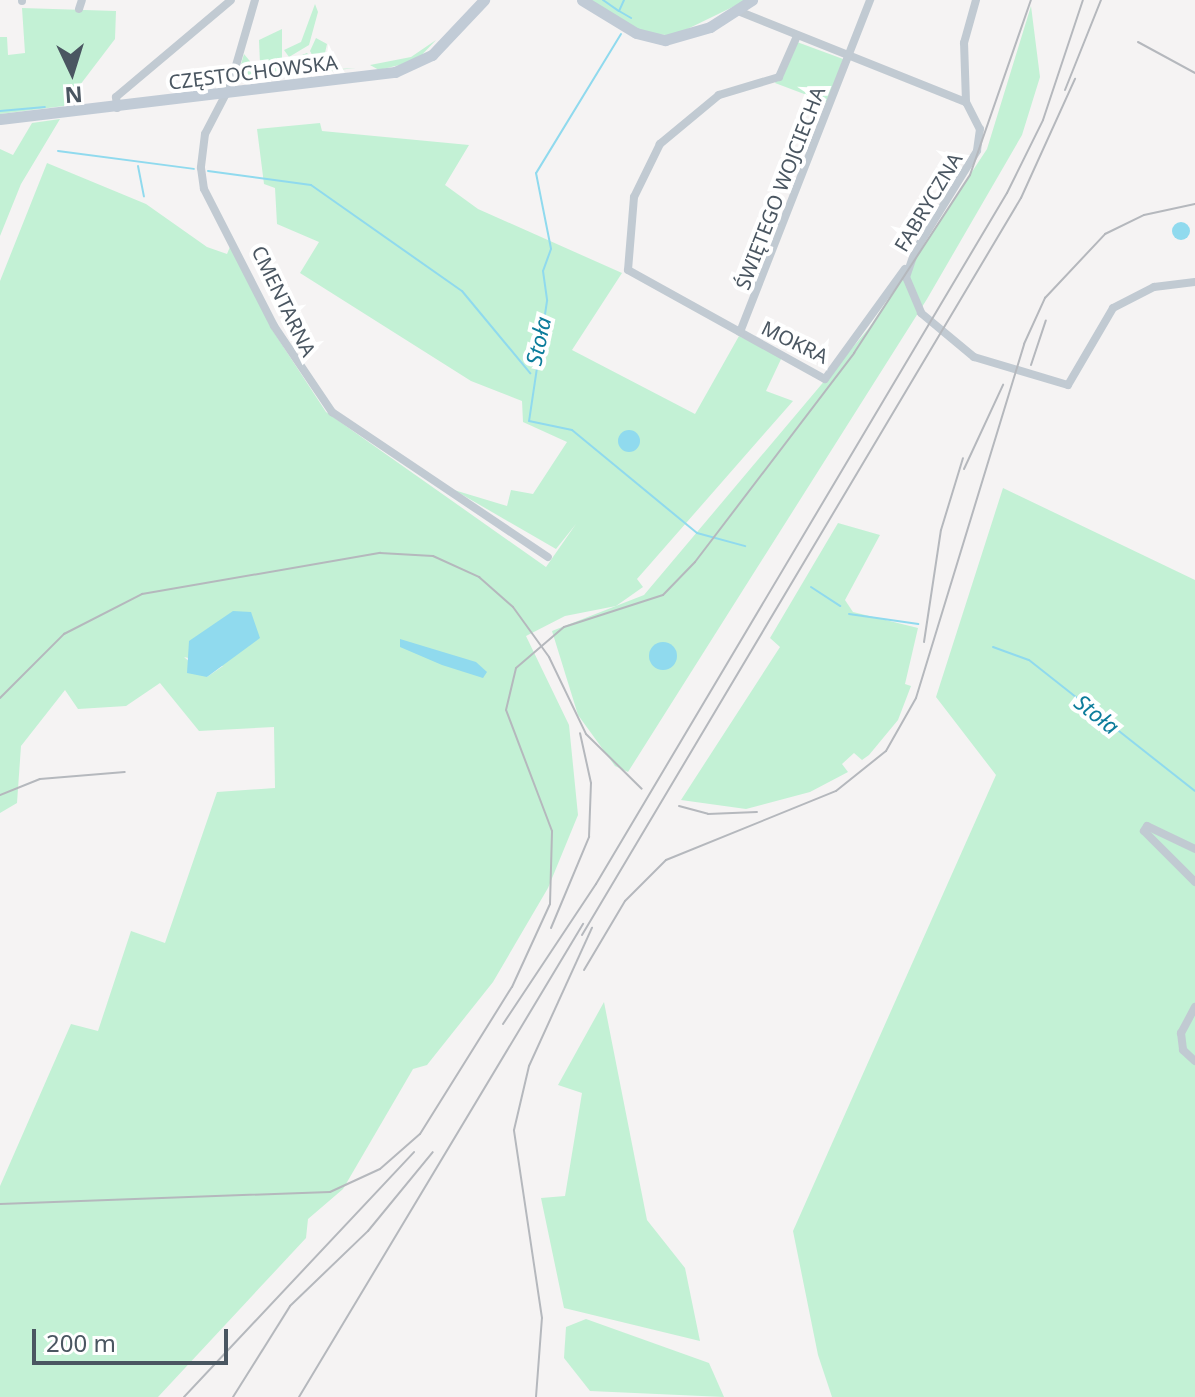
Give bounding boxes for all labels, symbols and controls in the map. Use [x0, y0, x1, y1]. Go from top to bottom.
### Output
north arrow [32, 32, 112, 112]
street label: CZĘSTOCHOWSKA [167, 50, 339, 94]
text: N [64, 80, 84, 112]
street label: ŚWIĘTEGO WOJCIECHA [730, 83, 830, 293]
street label: FABRYCZNA [889, 148, 967, 256]
street label: CMENTARNA [247, 242, 321, 360]
water label: Stoła [520, 314, 556, 368]
street label: MOKRA [758, 316, 832, 368]
water label: Stoła [1070, 689, 1124, 739]
scale bar [36, 1313, 232, 1363]
text: 200 m [46, 1326, 116, 1359]

